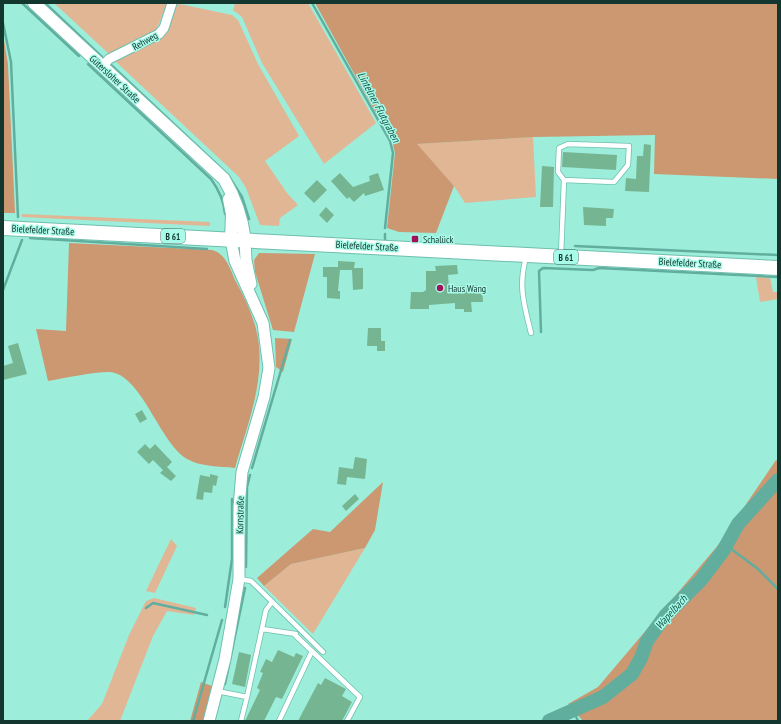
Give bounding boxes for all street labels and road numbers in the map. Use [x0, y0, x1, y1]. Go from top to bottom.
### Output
street label: Rehweg [130, 29, 160, 53]
street label: Gütersloher Straße [87, 52, 143, 106]
street label: Bielefelder Straße [11, 222, 75, 238]
road number: B 61 [161, 229, 185, 243]
street label: Bielefelder Straße [335, 238, 399, 254]
road number: B 61 [554, 250, 578, 264]
street label: Bielefelder Straße [658, 255, 722, 271]
street label: Kornstraße [233, 496, 247, 534]

